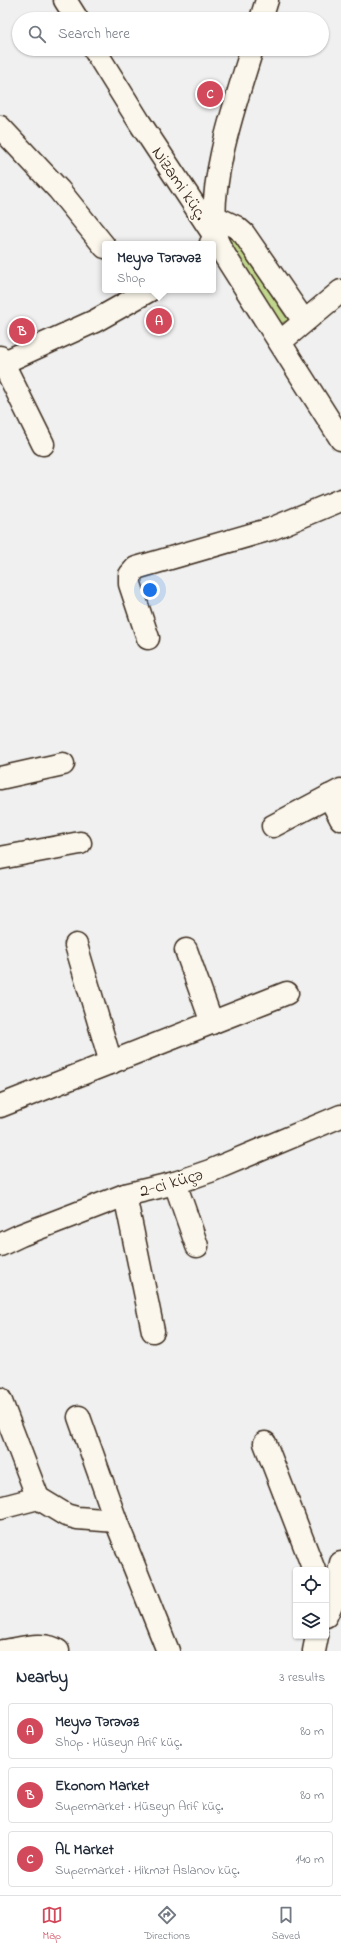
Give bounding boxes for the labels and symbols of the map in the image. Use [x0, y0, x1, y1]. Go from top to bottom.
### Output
pin: C [197, 79, 223, 109]
street label: Nizami küç. [144, 142, 213, 227]
pin: A [146, 306, 172, 336]
pin: B [9, 316, 35, 346]
your location [140, 580, 160, 600]
street label: 2-ci küçə [137, 1162, 206, 1205]

